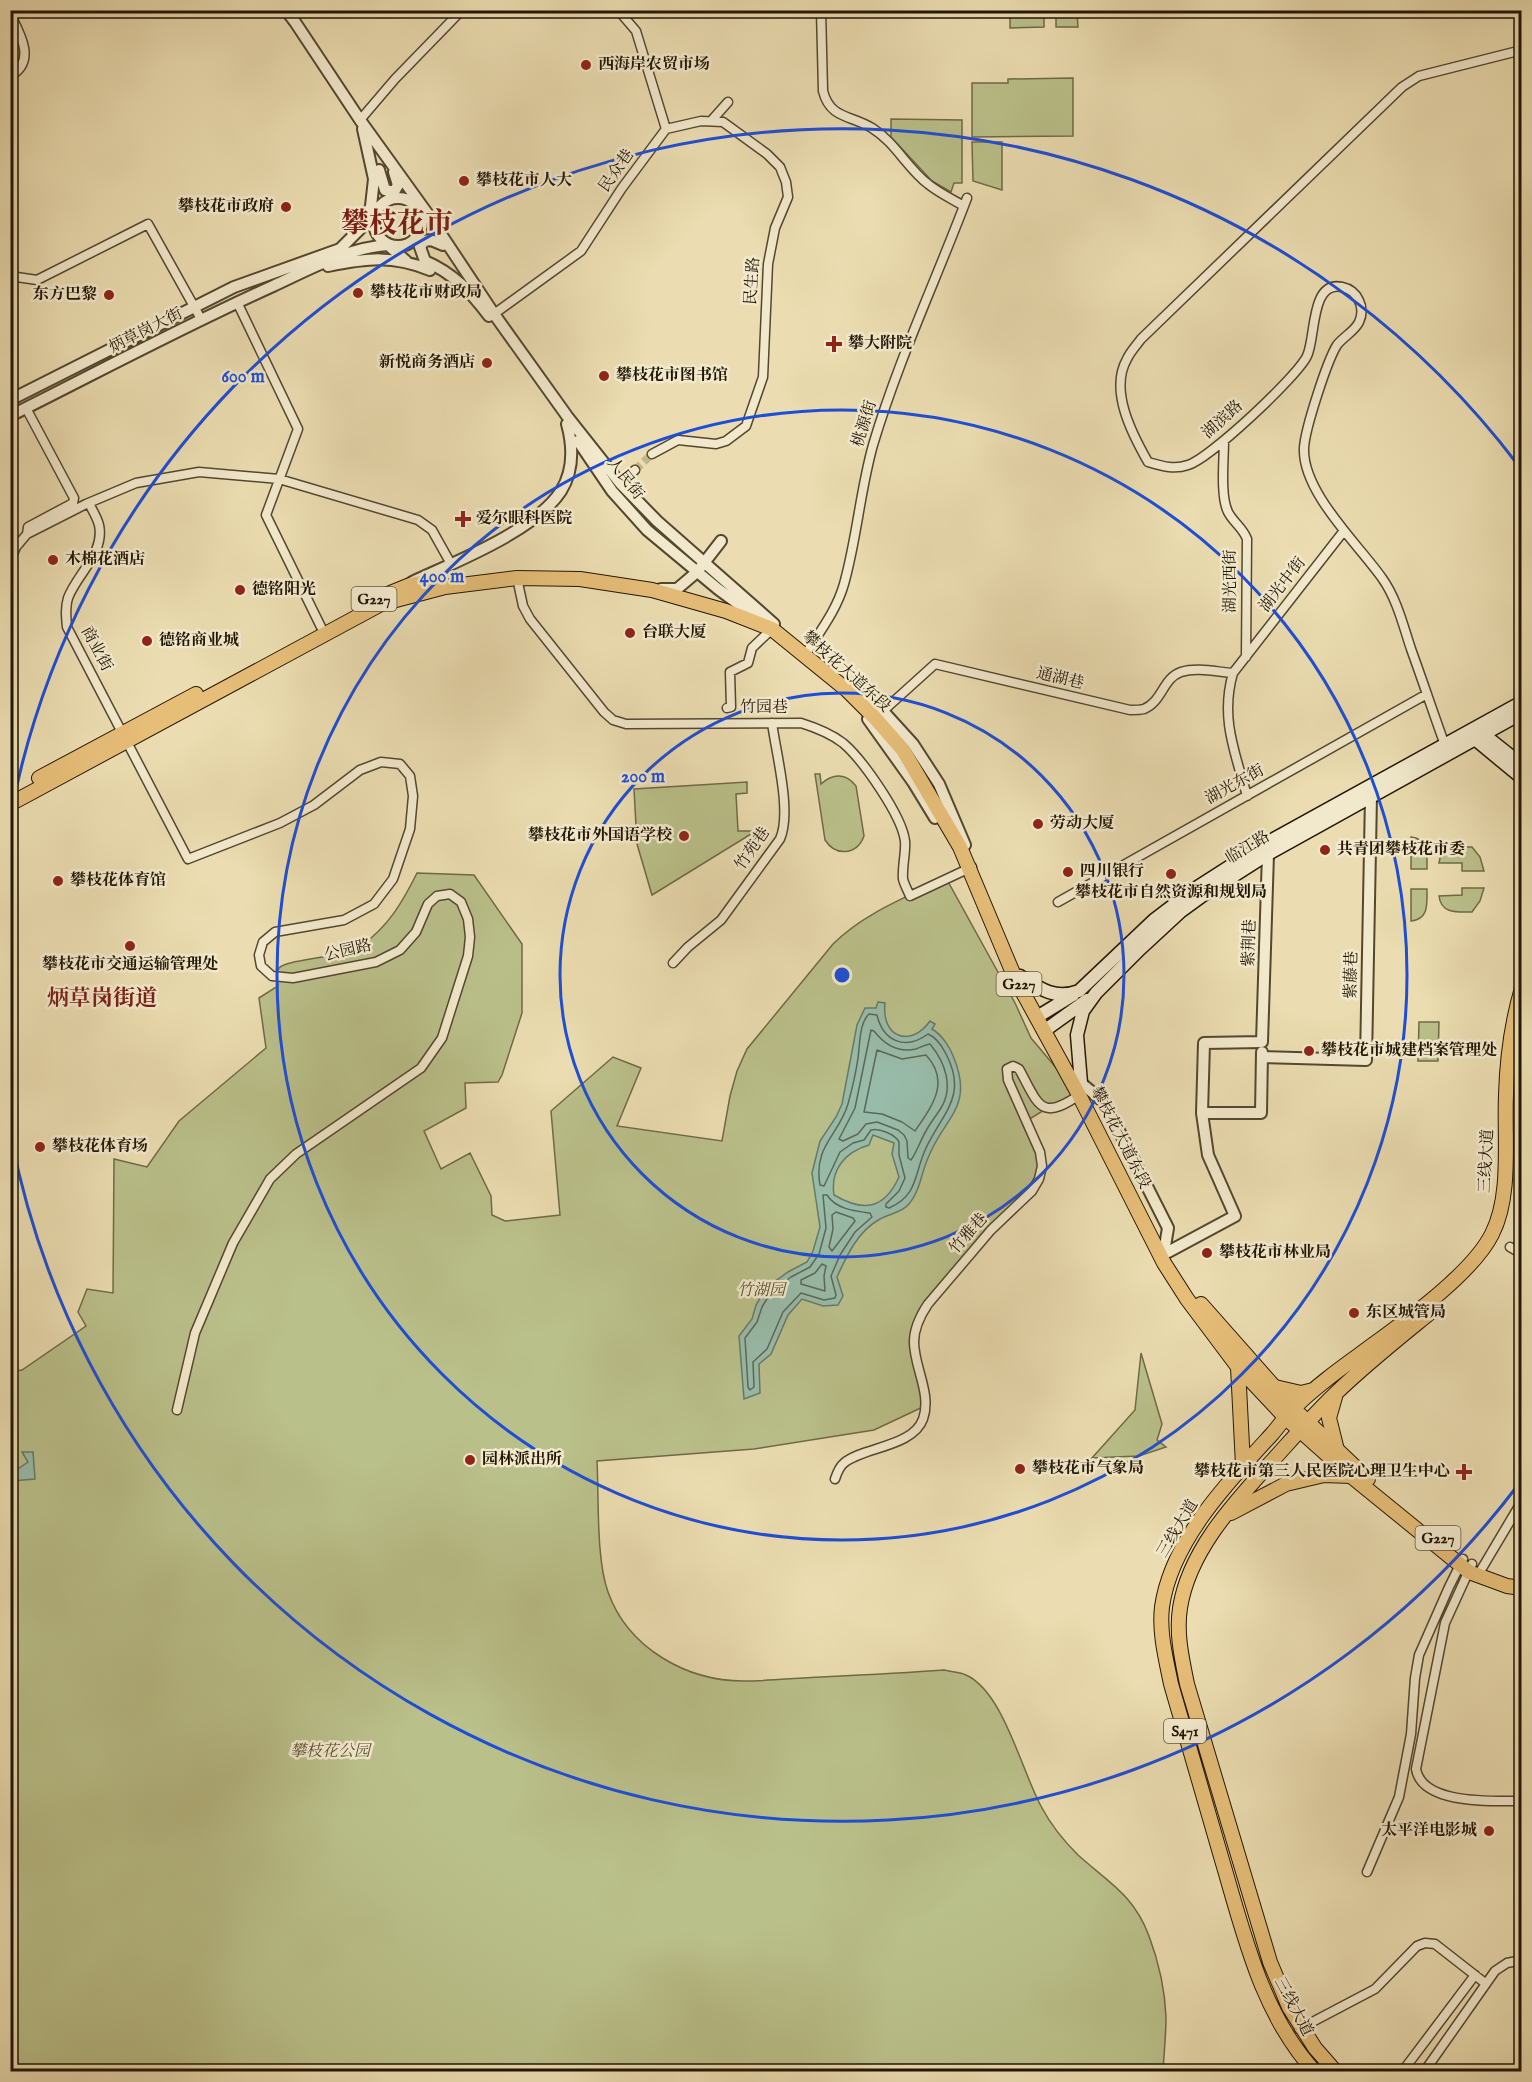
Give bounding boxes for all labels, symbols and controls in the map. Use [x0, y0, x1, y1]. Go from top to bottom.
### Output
place label: 西海岸农贸市场 [598, 54, 710, 75]
marker: 西海岸农贸市场 [579, 58, 593, 72]
street label: 民众巷 [595, 146, 639, 196]
place label: 攀枝花市人大 [476, 170, 572, 191]
marker: 攀枝花市人大 [457, 174, 471, 188]
place label: 攀枝花市政府 [178, 196, 274, 217]
marker: 攀枝花市政府 [279, 200, 293, 214]
district label: 攀枝花市 [341, 207, 453, 242]
street label: 民生路 [741, 256, 765, 306]
place label: 攀枝花市财政局 [370, 282, 482, 303]
place label: 东方巴黎 [33, 285, 97, 305]
marker: 攀枝花市财政局 [351, 286, 365, 300]
marker: 东方巴黎 [102, 288, 116, 302]
street label: 炳草岗大街 [106, 304, 186, 358]
place label: 攀大附院 [848, 334, 912, 354]
marker: 攀大附院 [825, 335, 843, 353]
place label: 新悦商务酒店 [379, 352, 475, 373]
marker: 新悦商务酒店 [480, 356, 494, 370]
place label: 攀枝花市图书馆 [616, 365, 728, 386]
text: 600 m [221, 366, 265, 389]
marker: 攀枝花市图书馆 [597, 369, 611, 383]
street label: 湖滨路 [1198, 397, 1248, 443]
street label: 桃源街 [848, 398, 882, 450]
street label: 人民街 [602, 454, 648, 504]
place label: 爱尔眼科医院 [476, 509, 572, 529]
marker: 爱尔眼科医院 [454, 510, 472, 528]
place label: 木棉花酒店 [65, 549, 145, 570]
street label: 湖光西街 [1221, 549, 1241, 613]
marker: 木棉花酒店 [46, 553, 60, 567]
street label: 湖光中街 [1255, 554, 1311, 616]
text: 400 m [420, 566, 464, 589]
place label: 德铭阳光 [252, 580, 316, 600]
marker: 德铭阳光 [233, 583, 247, 597]
road number: G227 [352, 587, 397, 611]
street label: 商业街 [76, 623, 116, 675]
place label: 台联大厦 [642, 623, 706, 643]
marker: 台联大厦 [623, 626, 637, 640]
street label: 攀枝花大道东段 [798, 627, 894, 717]
place label: 德铭商业城 [159, 630, 239, 651]
marker: 德铭商业城 [140, 634, 154, 648]
street label: 通湖巷 [1034, 664, 1086, 694]
street label: 竹园巷 [740, 698, 788, 718]
street label: 湖光东街 [1202, 761, 1268, 809]
text: 200 m [621, 766, 665, 789]
place label: 劳动大厦 [1050, 814, 1114, 834]
marker: 劳动大厦 [1031, 817, 1045, 831]
street label: 竹苑巷 [731, 824, 775, 874]
place label: 攀枝花市外国语学校 [528, 825, 672, 846]
street label: 临江路 [1222, 827, 1274, 869]
marker: 攀枝花市外国语学校 [677, 829, 691, 843]
place label: 共青团攀枝花市委 [1337, 839, 1465, 860]
marker: 共青团攀枝花市委 [1318, 843, 1332, 857]
place label: 四川银行 [1080, 862, 1144, 882]
marker: 四川银行 [1061, 865, 1075, 879]
marker: 攀枝花市自然资源和规划局 [1164, 867, 1178, 881]
place label: 攀枝花体育馆 [70, 870, 166, 891]
marker: 攀枝花体育馆 [51, 874, 65, 888]
place label: 攀枝花市自然资源和规划局 [1075, 882, 1267, 903]
street label: 紫荆巷 [1239, 919, 1261, 967]
street label: 公园路 [322, 936, 374, 966]
marker: 攀枝花市交通运输管理处 [123, 939, 137, 953]
street label: 紫藤巷 [1342, 951, 1362, 999]
place label: 攀枝花市交通运输管理处 [42, 954, 218, 975]
centre of rings [832, 965, 852, 985]
road number: G227 [996, 972, 1042, 996]
district label: 炳草岗街道 [47, 985, 157, 1013]
place label: 攀枝花市城建档案管理处 [1321, 1040, 1497, 1061]
marker: 攀枝花市城建档案管理处 [1302, 1044, 1316, 1058]
street label: 攀枝花大道东段 [1086, 1084, 1154, 1192]
street label: 三线大道 [1475, 1129, 1499, 1193]
place label: 攀枝花体育场 [52, 1136, 148, 1157]
marker: 攀枝花体育场 [33, 1140, 47, 1154]
street label: 竹雅巷 [946, 1209, 992, 1259]
place label: 攀枝花市林业局 [1219, 1242, 1331, 1263]
marker: 攀枝花市林业局 [1200, 1246, 1214, 1260]
park label: 竹湖园 [737, 1281, 788, 1301]
place label: 东区城管局 [1366, 1303, 1446, 1323]
marker: 东区城管局 [1347, 1306, 1361, 1320]
place label: 园林派出所 [482, 1450, 562, 1470]
marker: 园林派出所 [463, 1453, 477, 1467]
place label: 攀枝花市气象局 [1032, 1458, 1144, 1479]
place label: 攀枝花市第三人民医院心理卫生中心 [1194, 1461, 1450, 1482]
marker: 攀枝花市气象局 [1013, 1462, 1027, 1476]
marker: 攀枝花市第三人民医院心理卫生中心 [1455, 1463, 1473, 1481]
street label: 三线大道 [1153, 1496, 1203, 1562]
road number: G227 [1416, 1526, 1460, 1550]
road number: S471 [1164, 1719, 1206, 1743]
park label: 攀枝花公园 [290, 1742, 373, 1762]
place label: 太平洋电影城 [1381, 1821, 1477, 1841]
marker: 太平洋电影城 [1482, 1824, 1496, 1838]
street label: 三线大道 [1269, 1974, 1317, 2040]

